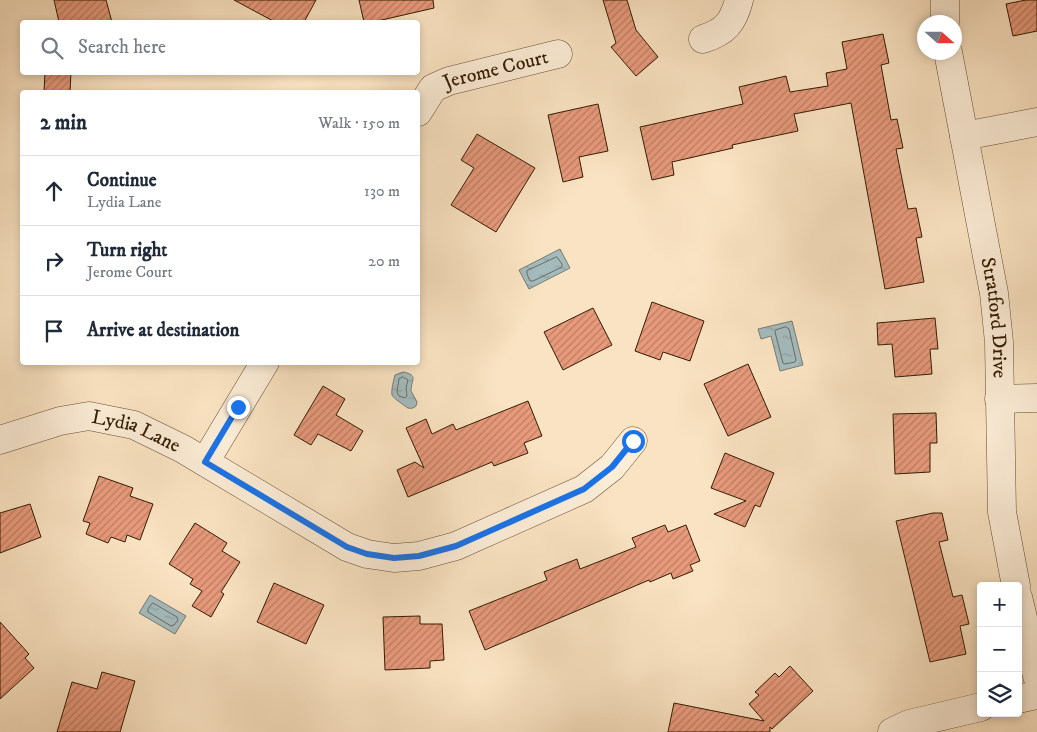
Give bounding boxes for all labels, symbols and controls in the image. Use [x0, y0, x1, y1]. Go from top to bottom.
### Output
north arrow [917, 15, 962, 60]
search box [20, 20, 420, 75]
icon: search [38, 34, 66, 62]
text: Search here [78, 36, 166, 59]
street label: Jerome Court [437, 44, 551, 95]
text: 2 min [40, 110, 87, 136]
text: Walk · 150 m [318, 113, 400, 133]
text: Continue [87, 169, 157, 192]
icon: ahead [40, 177, 68, 205]
text: 130 m [364, 181, 400, 201]
text: Lydia Lane [87, 192, 161, 212]
text: Turn right [87, 239, 167, 262]
icon: right [40, 247, 68, 275]
text: 20 m [368, 251, 400, 271]
street label: Stratford Drive [975, 255, 1012, 378]
text: Jerome Court [87, 262, 173, 282]
icon: arrive [40, 317, 68, 345]
text: Arrive at destination [87, 319, 239, 342]
route end [227, 396, 250, 419]
street label: Lydia Lane [90, 404, 185, 458]
route start [622, 430, 645, 453]
map controls [977, 582, 1022, 717]
button: + [977, 582, 1022, 627]
button: − [977, 627, 1022, 672]
button: layers [977, 672, 1022, 717]

